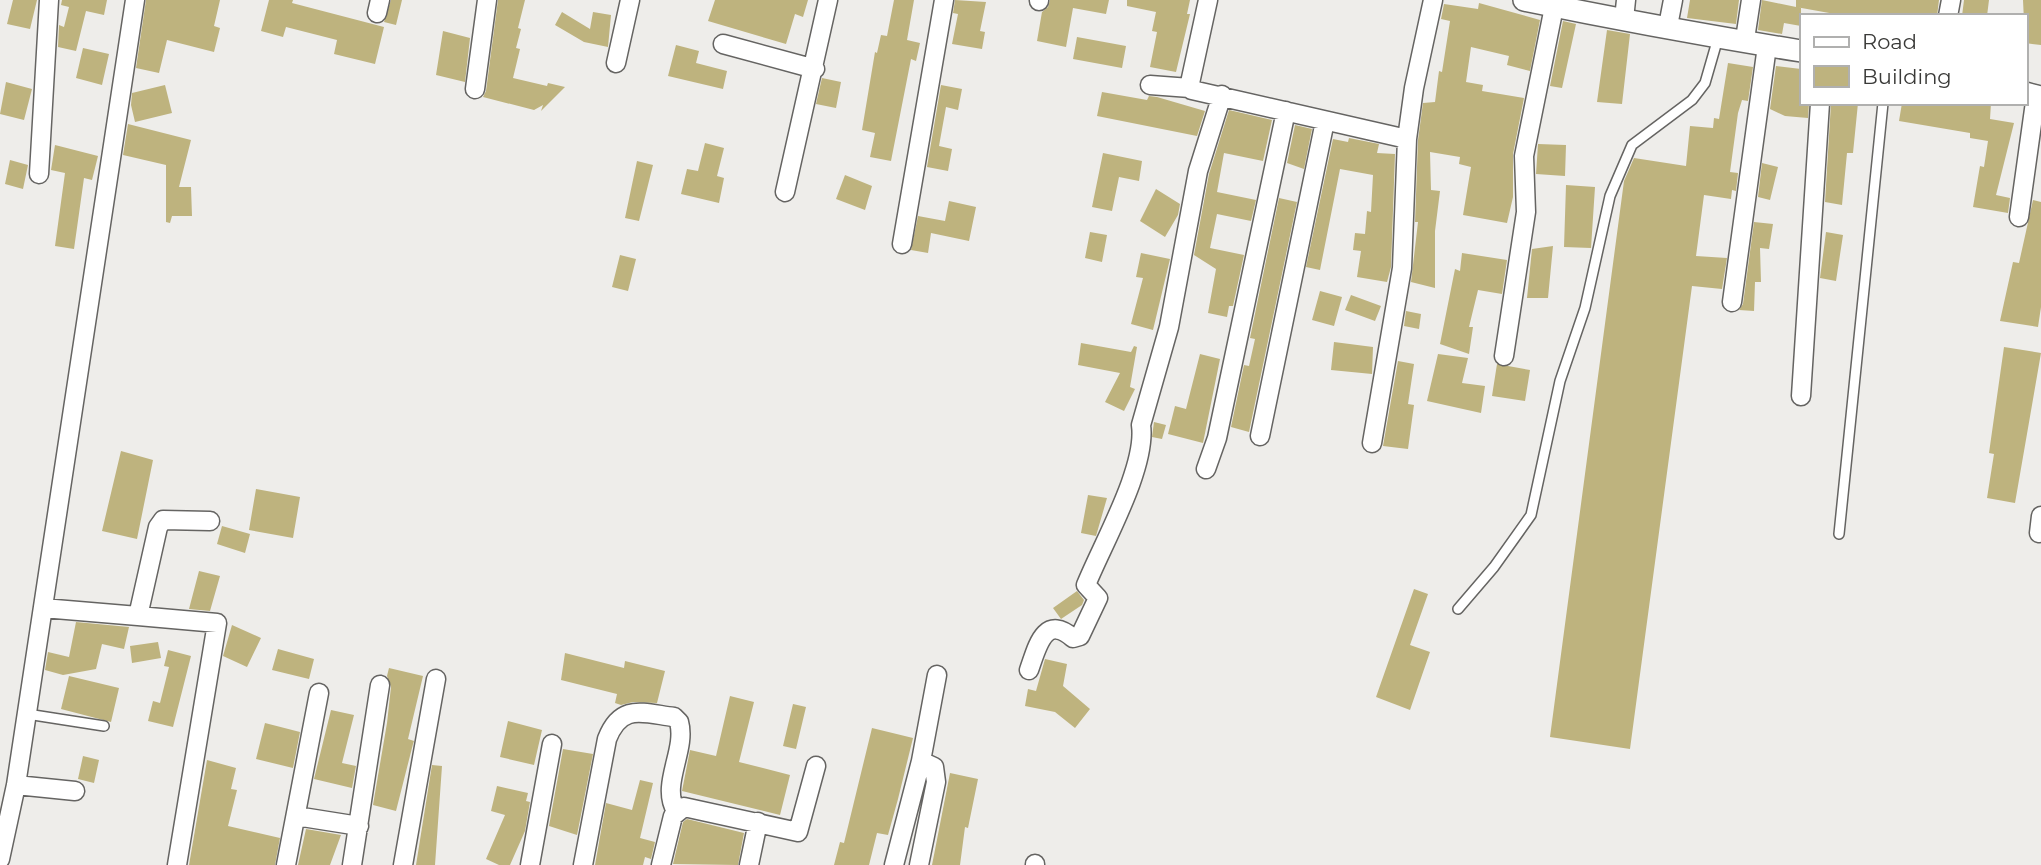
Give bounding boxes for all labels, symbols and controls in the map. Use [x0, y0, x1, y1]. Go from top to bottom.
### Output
legend [1800, 14, 2027, 105]
text: Road [1862, 29, 1917, 54]
text: Building [1862, 64, 1952, 89]

